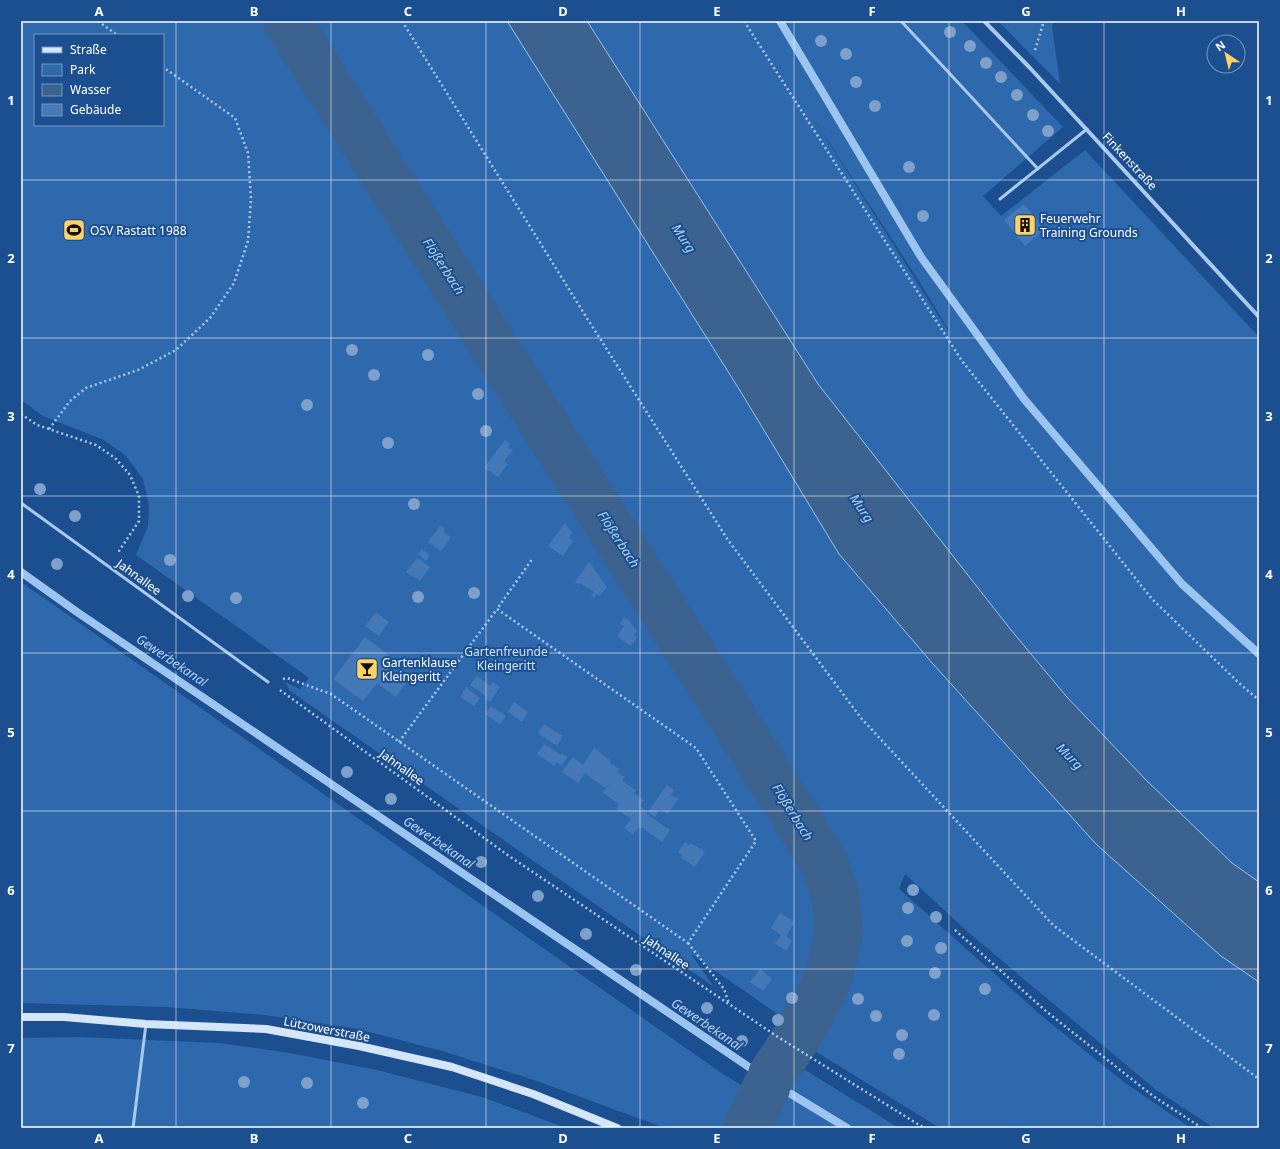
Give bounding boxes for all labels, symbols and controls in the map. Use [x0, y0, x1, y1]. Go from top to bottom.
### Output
text: A [95, 2, 104, 20]
text: B [250, 2, 258, 20]
text: C [404, 2, 412, 20]
text: D [558, 2, 568, 20]
text: E [713, 2, 721, 20]
text: F [868, 2, 876, 20]
text: G [1021, 2, 1031, 20]
text: H [1176, 2, 1186, 20]
legend [34, 34, 164, 126]
north arrow [1206, 34, 1246, 74]
text: N [1212, 37, 1228, 54]
text: Straße [70, 41, 107, 58]
text: Park [70, 61, 96, 78]
text: Wasser [70, 81, 111, 98]
text: 1 [7, 91, 15, 109]
text: 1 [1265, 91, 1273, 109]
text: Gebäude [70, 101, 121, 118]
street label: Finkenstraße [1099, 128, 1161, 194]
place label: Feuerwehr Training Grounds [1040, 210, 1138, 241]
building icon: Feuerwehr Training Grounds [1012, 212, 1038, 238]
sports icon: OSV Rastatt 1988 [61, 217, 87, 243]
water label: Murg [668, 220, 700, 256]
place label: OSV Rastatt 1988 [90, 222, 187, 239]
water label: Flößerbach [419, 234, 469, 298]
text: 2 [7, 249, 15, 267]
text: 2 [1265, 249, 1273, 267]
text: 3 [7, 407, 15, 425]
text: 3 [1265, 407, 1273, 425]
water label: Murg [846, 490, 878, 526]
water label: Flößerbach [594, 507, 644, 571]
street label: Jahnallee [112, 554, 165, 599]
text: 4 [7, 565, 15, 583]
text: 4 [1265, 565, 1273, 583]
water label: Gewerbekanal [133, 630, 212, 691]
park label: Gartenfreunde Kleingeritt [464, 643, 548, 674]
place label: Gartenklause Kleingeritt [382, 654, 457, 685]
bar icon: Gartenklause Kleingeritt [354, 656, 380, 682]
text: 5 [7, 723, 15, 741]
text: 5 [1265, 723, 1273, 741]
water label: Murg [1053, 739, 1088, 774]
street label: Jahnallee [375, 744, 428, 789]
water label: Flößerbach [768, 780, 818, 844]
water label: Gewerbekanal [400, 812, 479, 873]
text: 6 [7, 881, 15, 899]
text: 6 [1265, 881, 1273, 899]
street label: Jahnallee [640, 930, 693, 974]
water label: Gewerbekanal [668, 994, 747, 1055]
street label: Lützowerstraße [282, 1012, 372, 1046]
text: 7 [7, 1039, 15, 1057]
text: 7 [1265, 1039, 1273, 1057]
text: A [95, 1129, 104, 1147]
text: B [250, 1129, 258, 1147]
text: C [404, 1129, 412, 1147]
text: D [558, 1129, 568, 1147]
text: E [713, 1129, 721, 1147]
text: F [868, 1129, 876, 1147]
text: G [1021, 1129, 1031, 1147]
text: H [1176, 1129, 1186, 1147]

